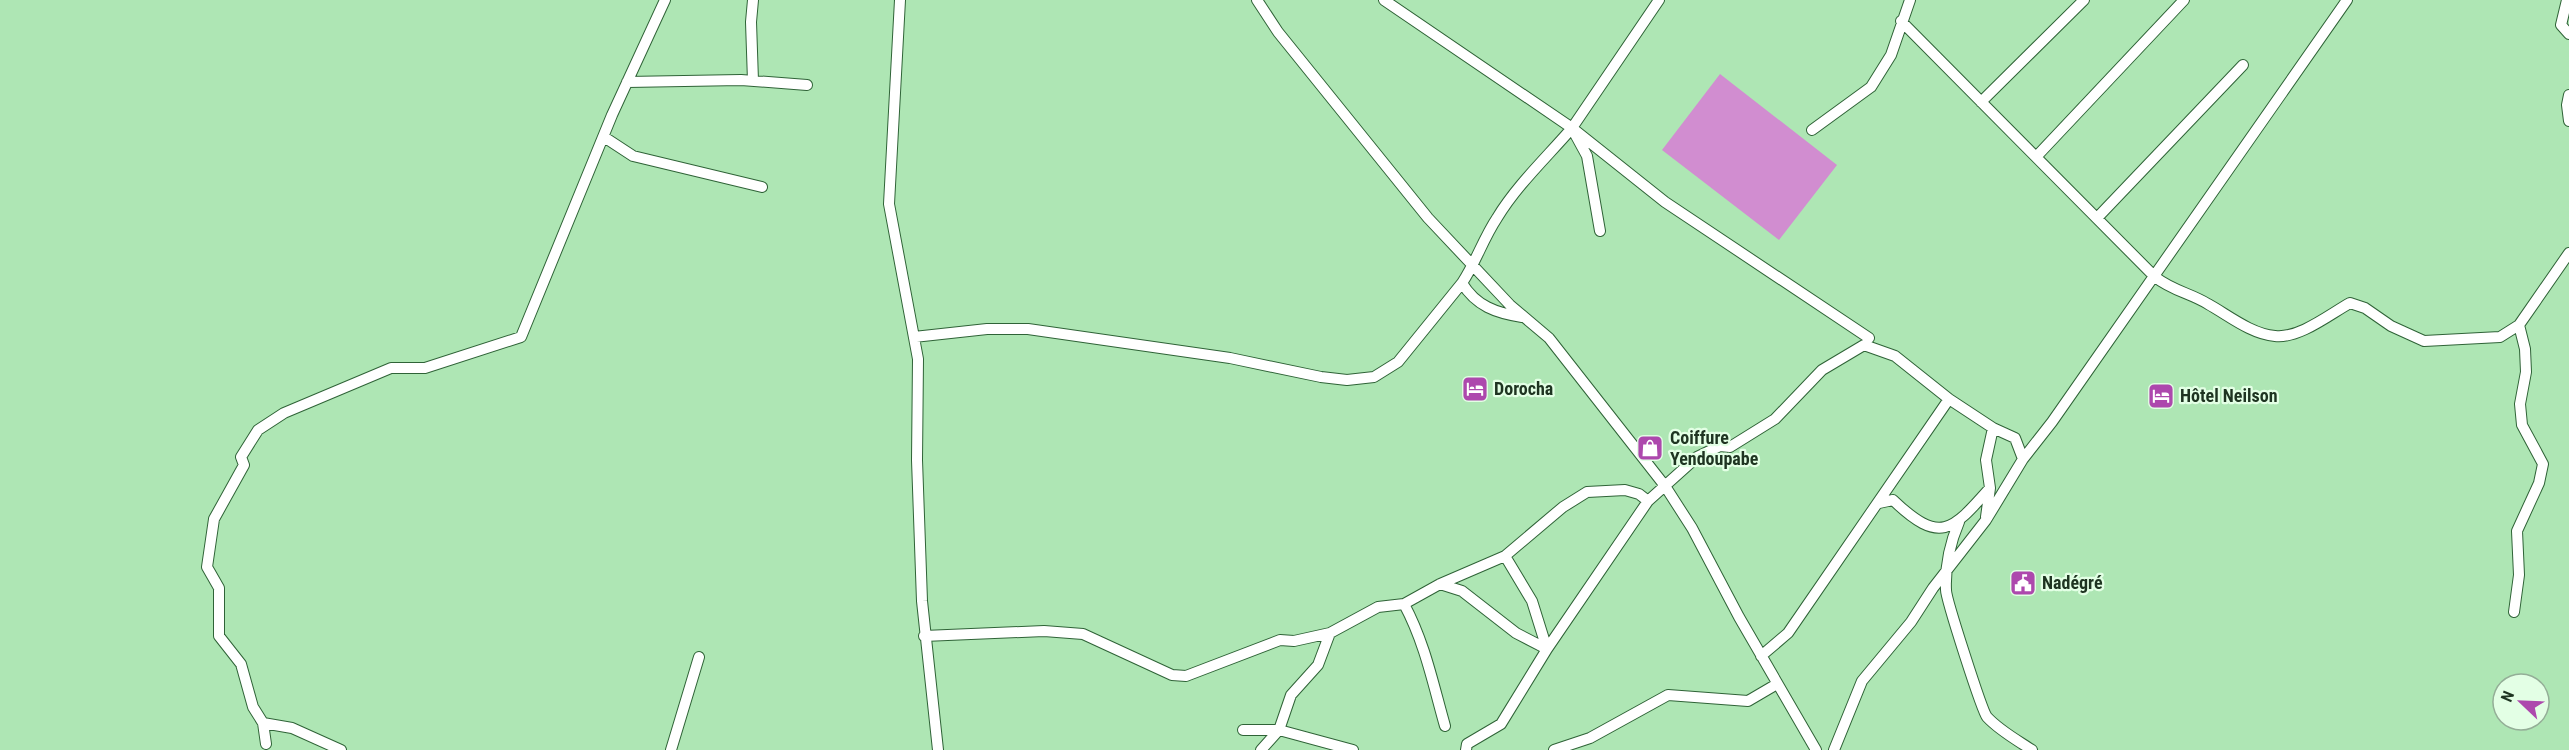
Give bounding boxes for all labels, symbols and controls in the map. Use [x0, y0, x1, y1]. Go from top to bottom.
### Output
hotel icon: Dorocha [1460, 374, 1490, 404]
place label: Dorocha [1494, 378, 1553, 399]
hotel icon: Hôtel Neilson [2146, 381, 2176, 411]
place label: Hôtel Neilson [2180, 385, 2278, 406]
place label: Coiffure Yendoupabe [1670, 427, 1759, 469]
shop icon: Coiffure Yendoupabe [1635, 433, 1665, 463]
public building icon: Nadégré [2008, 568, 2038, 598]
place label: Nadégré [2042, 572, 2103, 593]
north arrow [2491, 672, 2551, 732]
text: N [2497, 688, 2518, 705]

